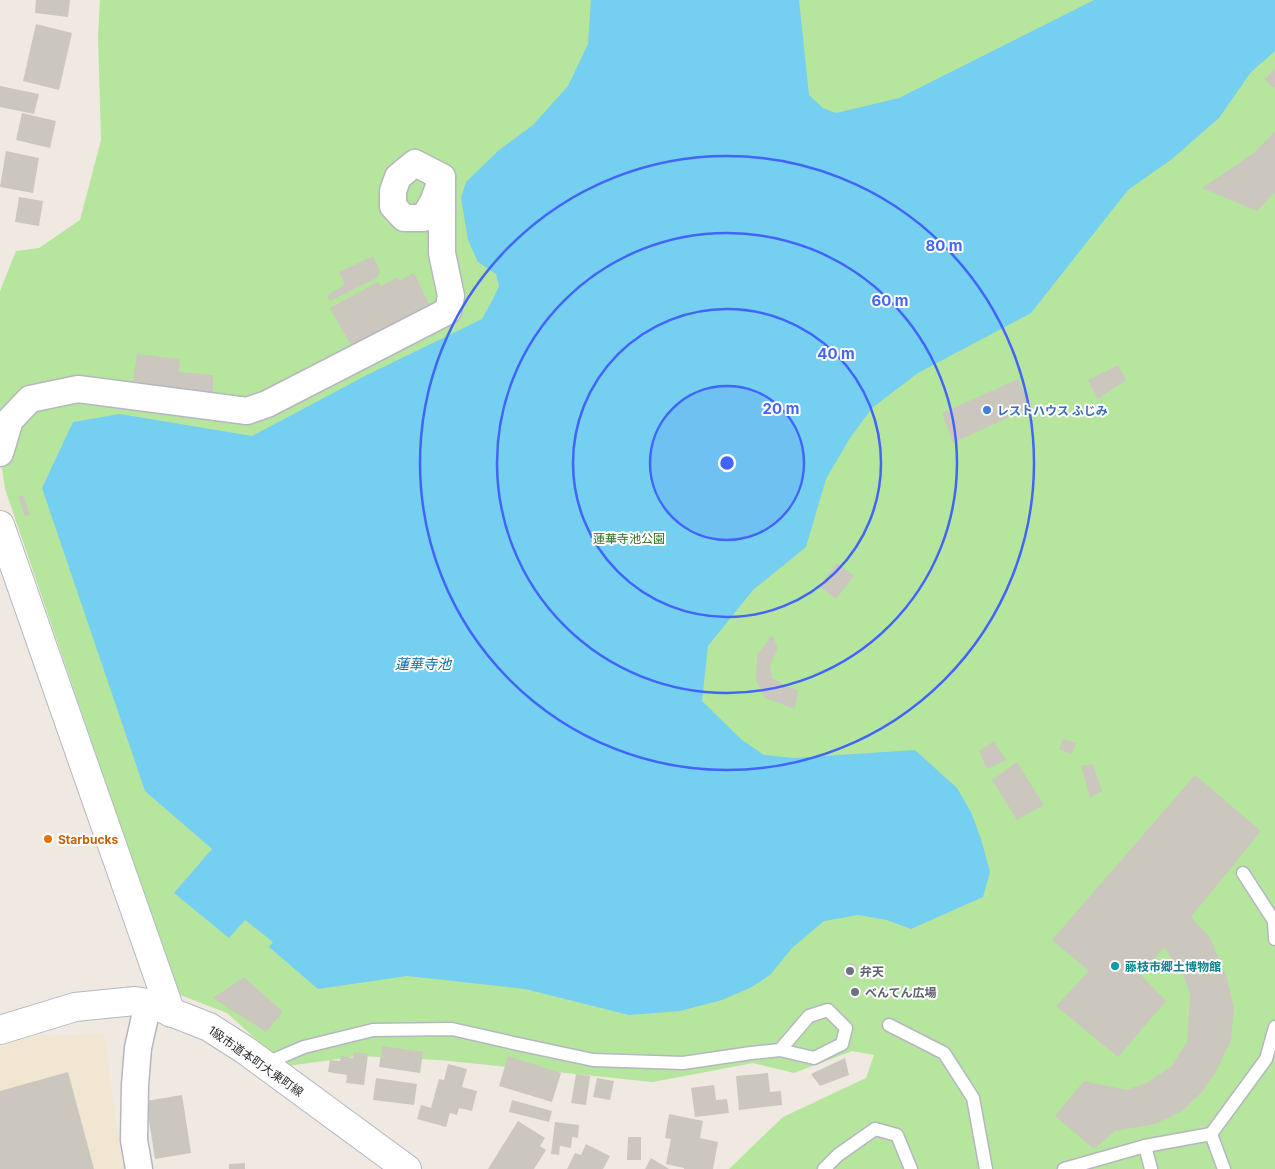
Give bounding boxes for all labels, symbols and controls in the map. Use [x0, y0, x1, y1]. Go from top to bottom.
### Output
text: 80 m [925, 236, 963, 255]
text: 60 m [871, 291, 909, 310]
text: 40 m [817, 344, 855, 363]
text: 20 m [763, 399, 799, 418]
place label: レストハウス ふじみ [997, 403, 1108, 418]
marker: レストハウス ふじみ [981, 404, 993, 416]
centre of rings [718, 454, 736, 472]
park label: 蓮華寺池公園 [593, 531, 665, 546]
water label: 蓮華寺池 [395, 655, 453, 672]
place label: Starbucks [58, 832, 118, 847]
marker: Starbucks [42, 833, 54, 845]
place label: 藤枝市郷土博物館 [1125, 959, 1221, 974]
marker: 藤枝市郷土博物館 [1109, 960, 1121, 972]
place label: 弁天 [860, 964, 884, 979]
marker: 弁天 [844, 965, 856, 977]
place label: べんてん広場 [865, 985, 936, 1000]
marker: べんてん広場 [849, 986, 861, 998]
street label: 1級市道本町大東町線 [205, 1022, 307, 1100]

